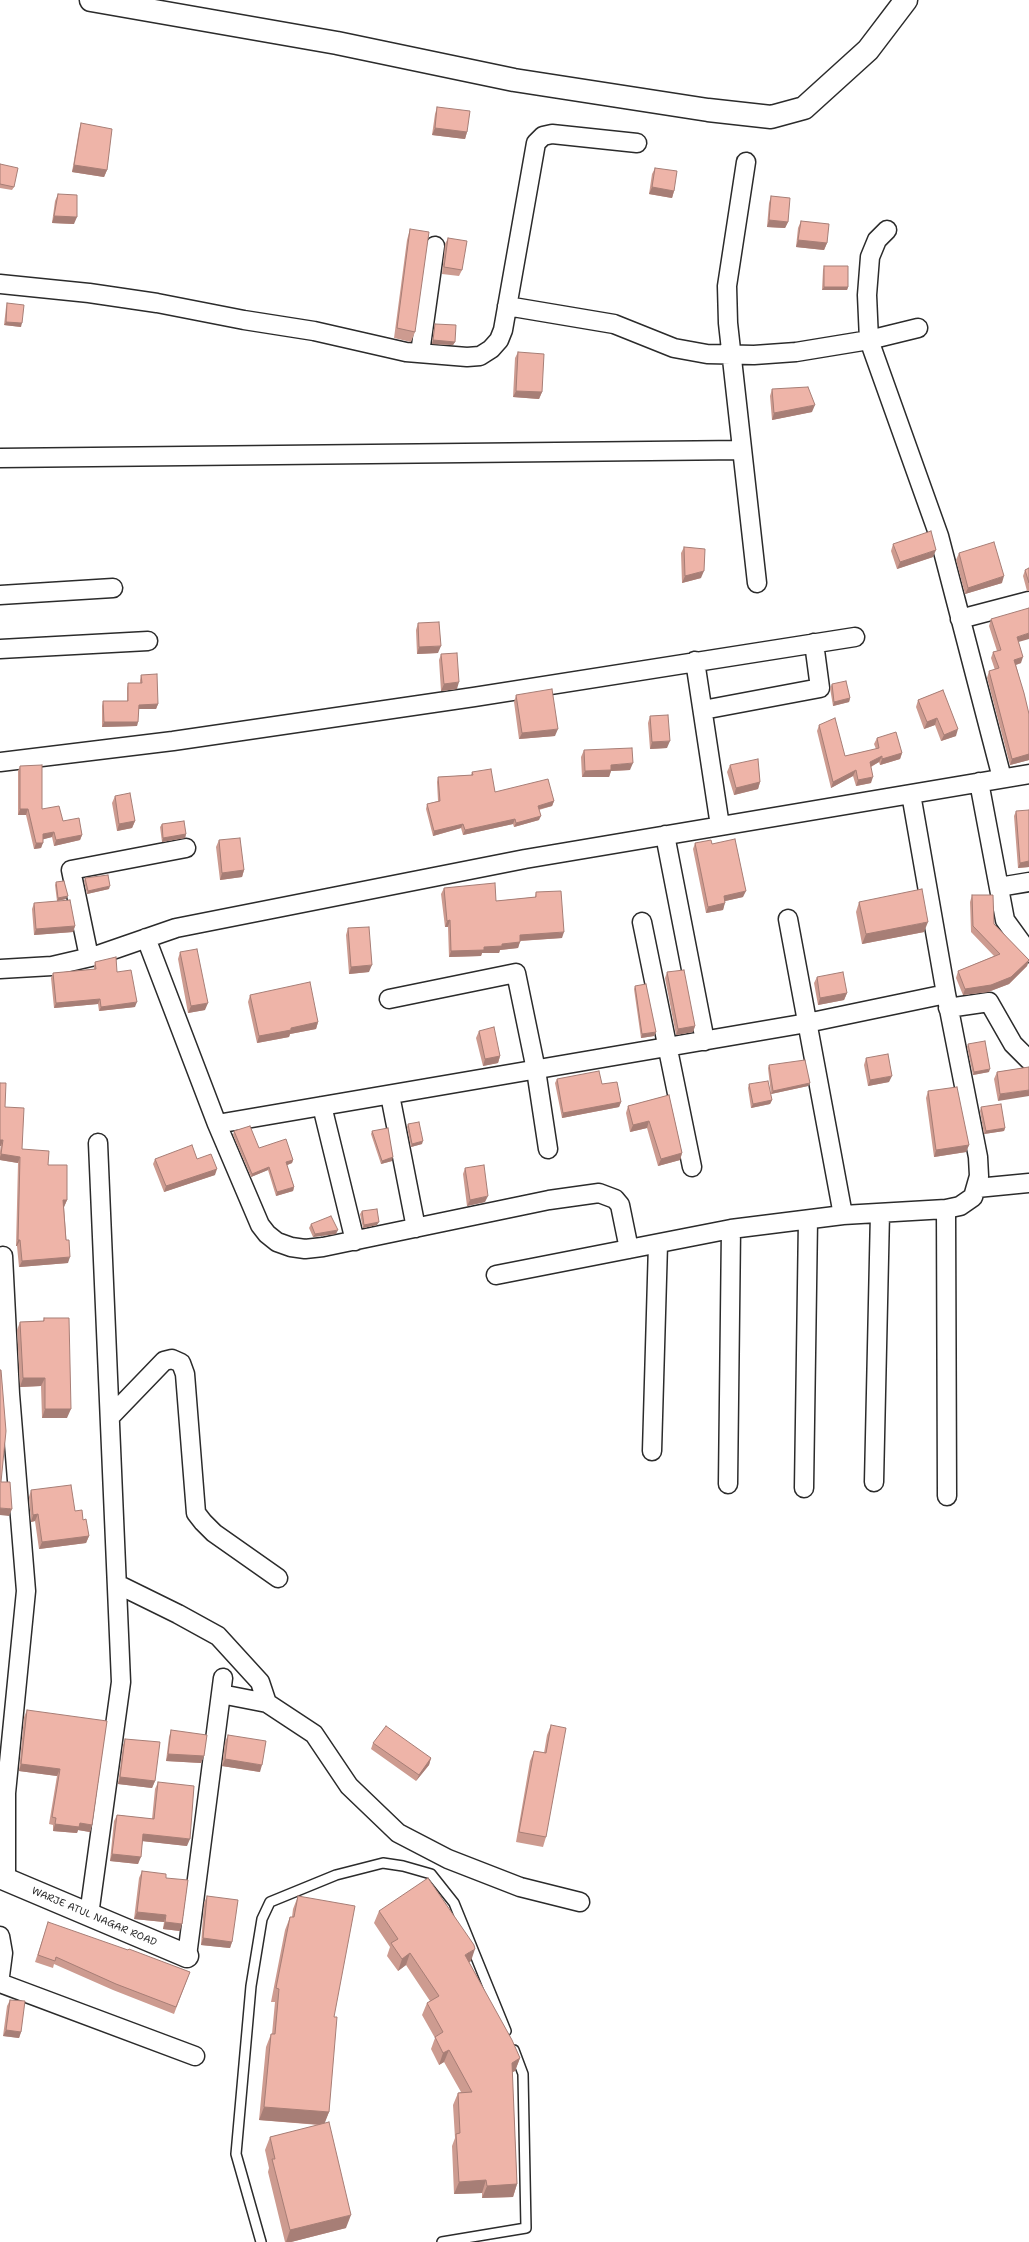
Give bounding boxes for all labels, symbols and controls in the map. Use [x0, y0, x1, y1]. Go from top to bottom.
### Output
street label: WARJE ATUL NAGAR ROAD [30, 1885, 158, 1949]

